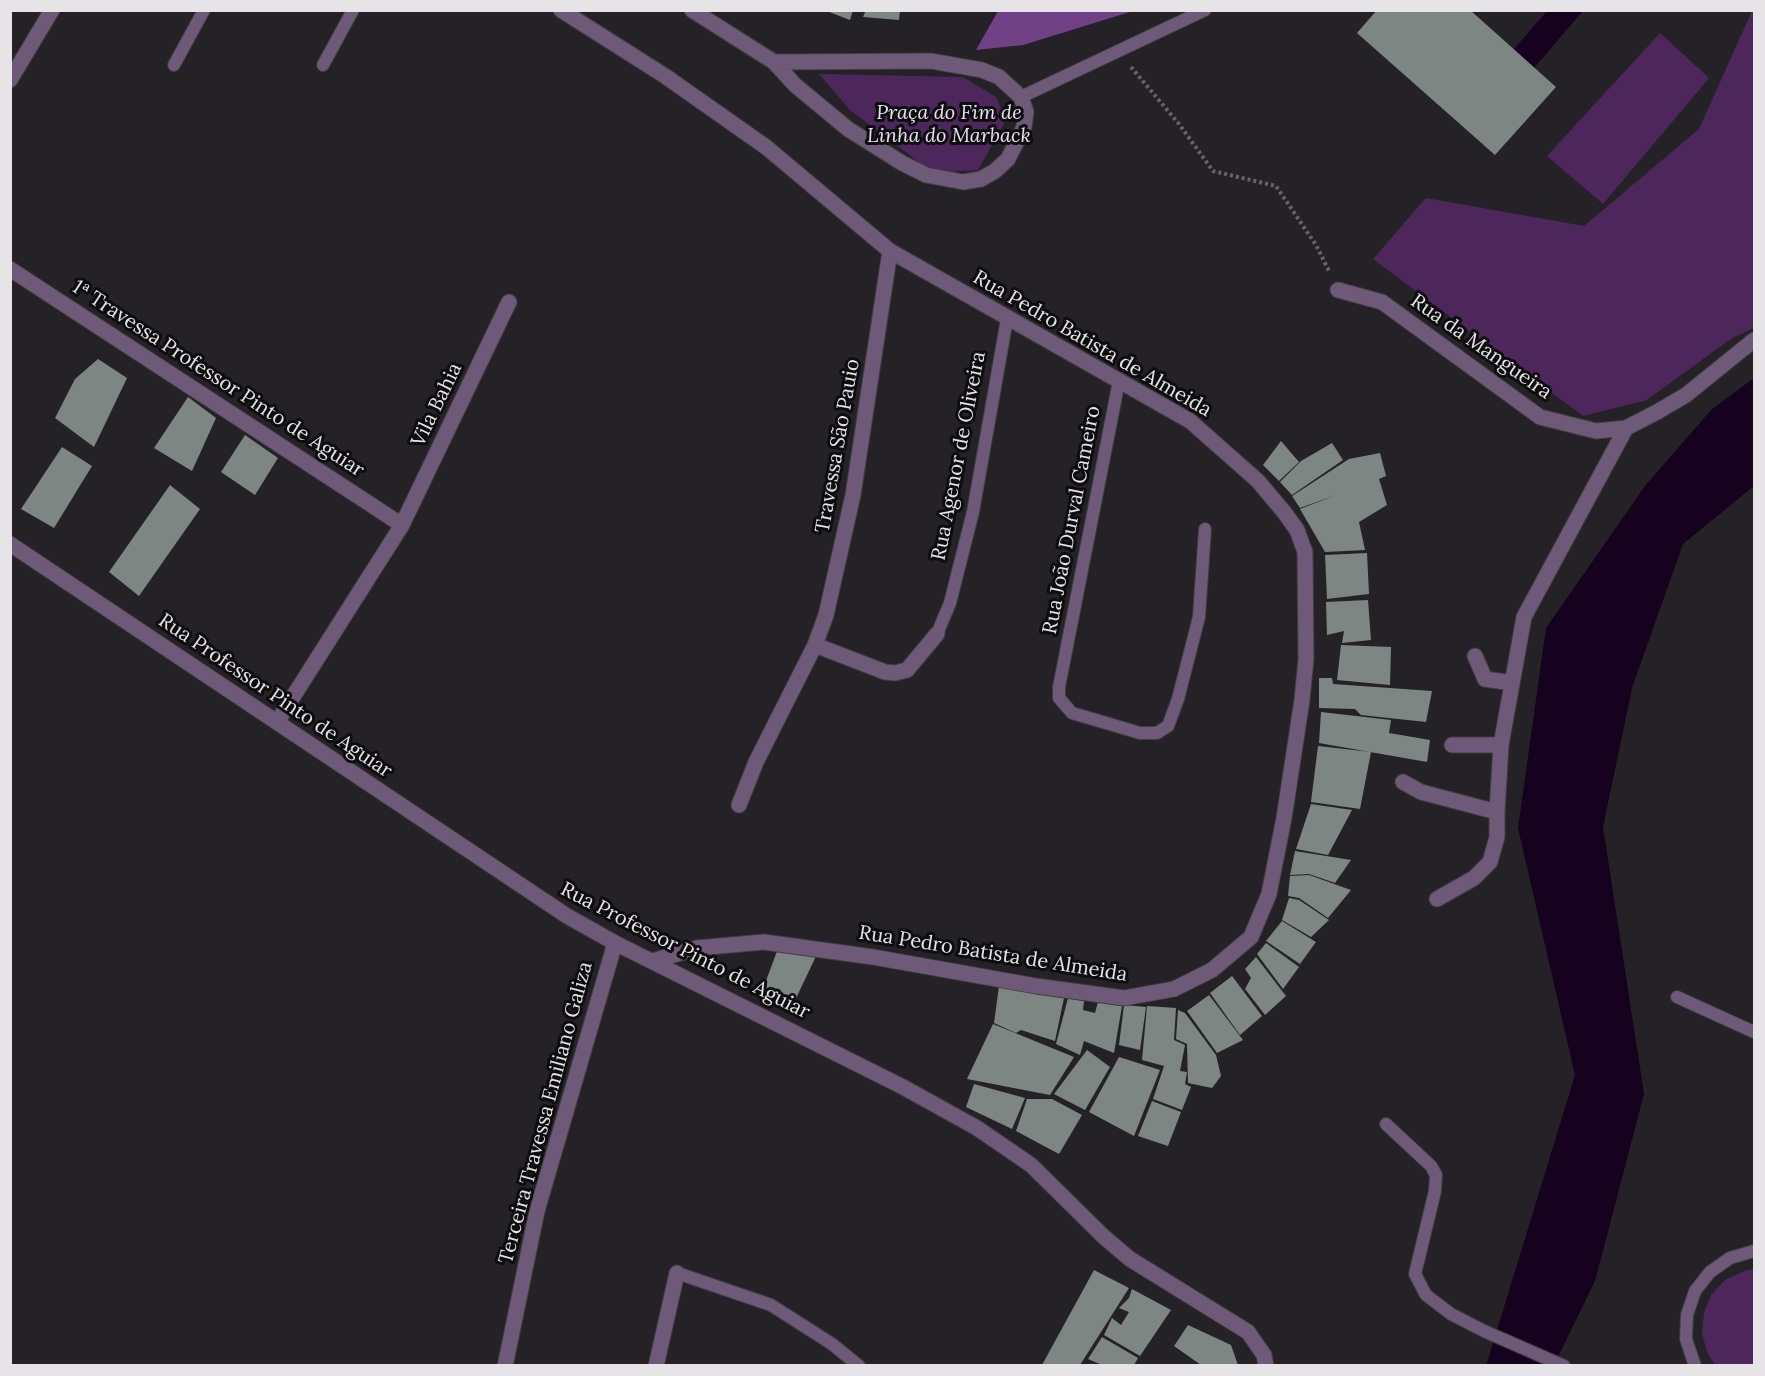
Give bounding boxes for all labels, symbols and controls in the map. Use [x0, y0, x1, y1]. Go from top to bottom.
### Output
park label: Praça do Fim de Linha do Marback [867, 101, 1031, 148]
street label: Rua Pedro Batista de Almeida [968, 266, 1216, 422]
street label: 1ª Travessa Professor Pinto de Aguiar [68, 275, 368, 483]
street label: Rua da Mangueira [1406, 289, 1556, 405]
street label: Rua Agenor de Oliveira [927, 349, 991, 563]
street label: Travessa São Pauio [811, 357, 865, 535]
street label: Vila Bahia [406, 359, 468, 451]
street label: Rua João Durval Cameiro [1038, 404, 1106, 636]
street label: Rua Professor Pinto de Aguiar [154, 609, 396, 783]
street label: Rua Professor Pinto de Aguiar [556, 878, 814, 1024]
street label: Rua Pedro Batista de Almeida [857, 921, 1129, 987]
street label: Terceira Travessa Emiliano Galiza [494, 959, 598, 1267]

